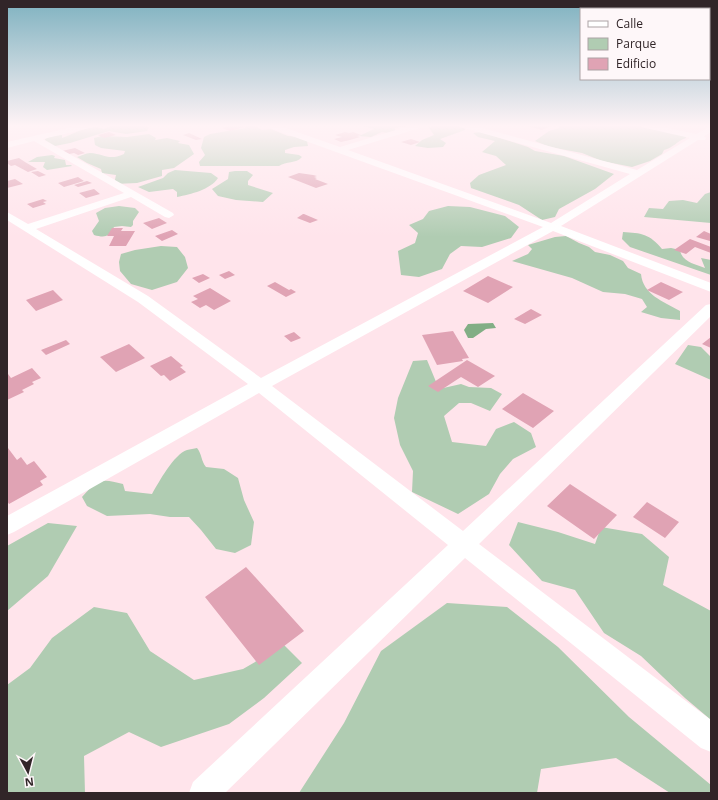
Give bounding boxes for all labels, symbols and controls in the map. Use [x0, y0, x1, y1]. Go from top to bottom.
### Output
legend [580, 8, 710, 80]
text: Calle [616, 15, 643, 32]
text: Parque [616, 35, 656, 52]
text: Edificio [616, 55, 656, 72]
north arrow [8, 752, 48, 792]
text: N [24, 774, 35, 790]

